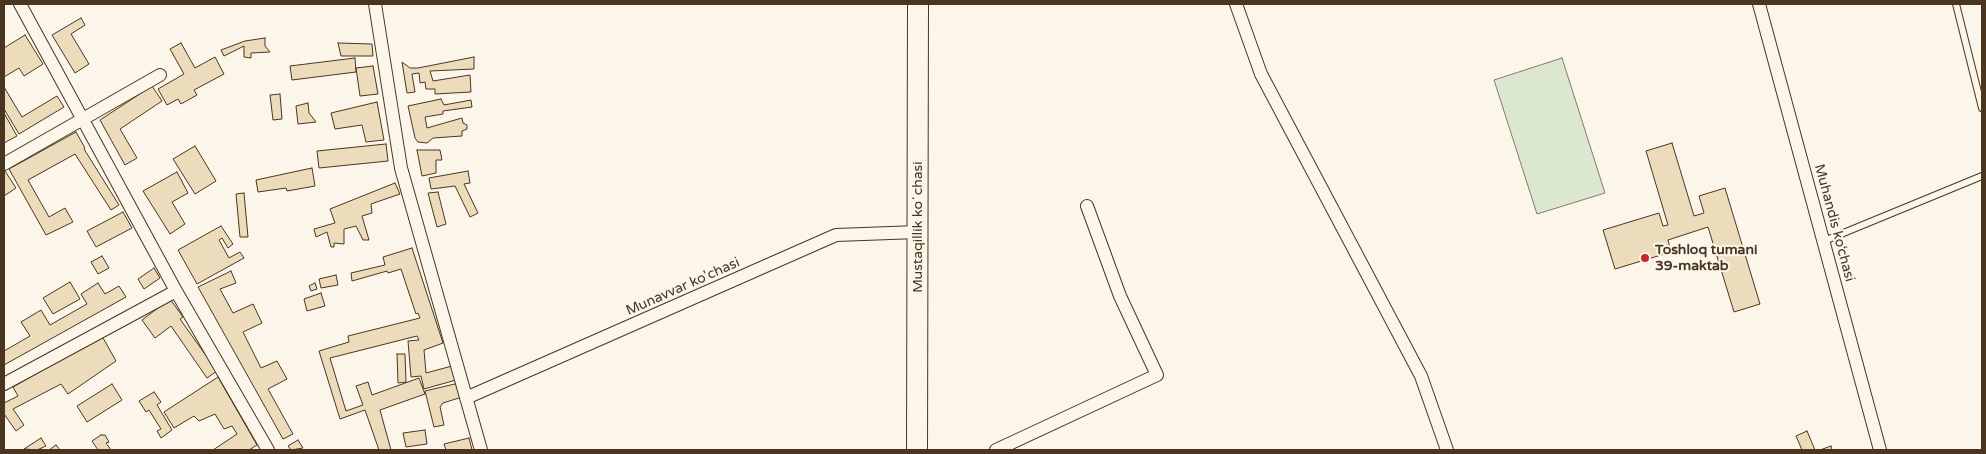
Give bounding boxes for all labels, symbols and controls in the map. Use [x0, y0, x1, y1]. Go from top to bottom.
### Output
street label: Mustaqillik koʻchasi [910, 161, 926, 293]
street label: Muhandis ko‘chasi [1810, 162, 1858, 284]
place label: Toshloq tumani 39-maktab [1655, 242, 1757, 274]
marker: Toshloq tumani 39-maktab [1639, 252, 1651, 264]
street label: Munavvar ko'chasi [624, 254, 742, 320]

